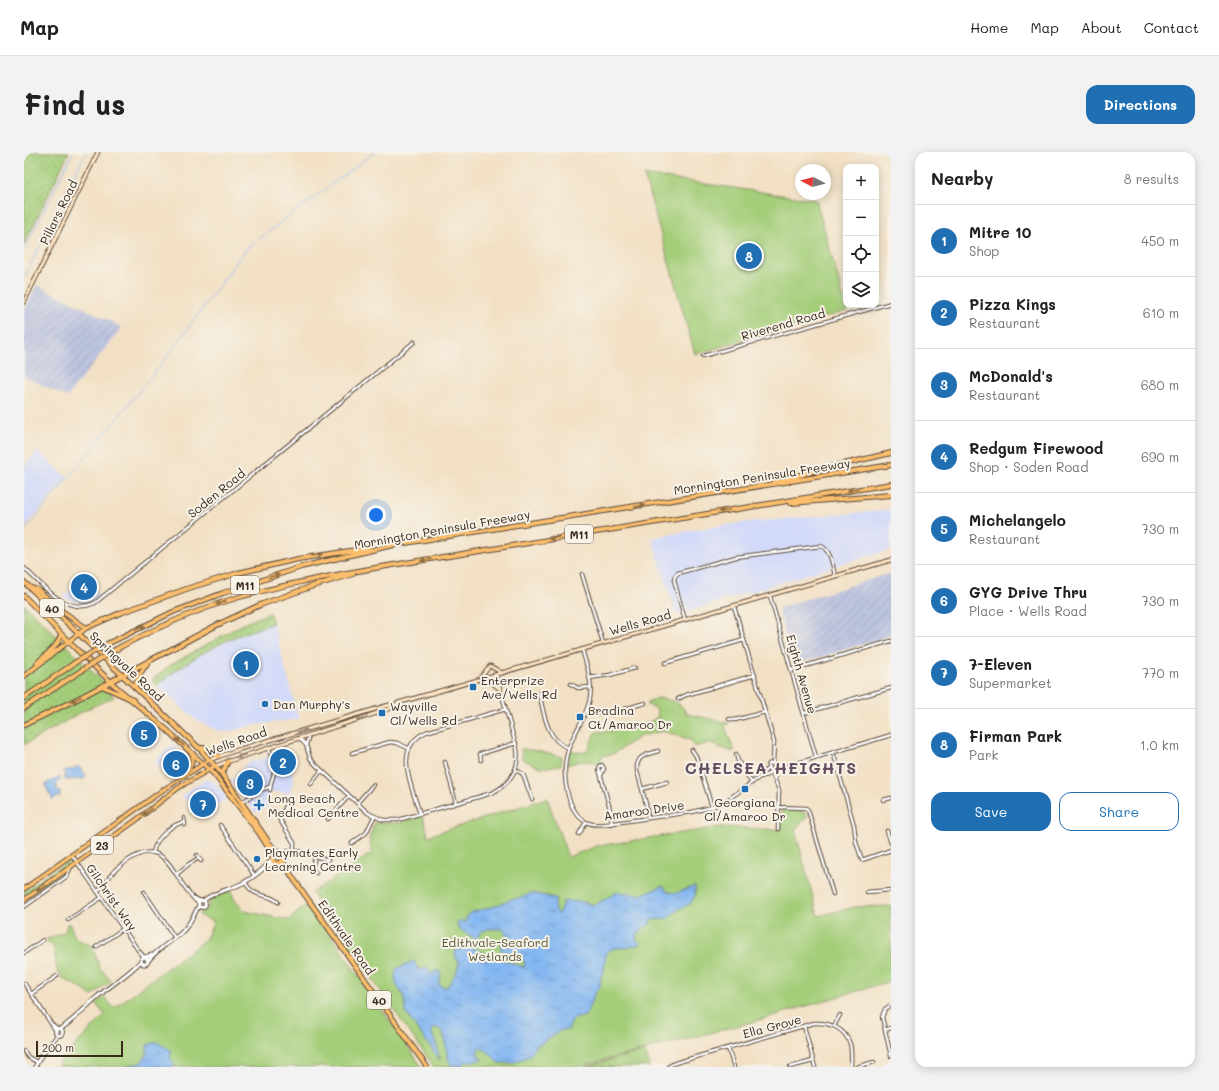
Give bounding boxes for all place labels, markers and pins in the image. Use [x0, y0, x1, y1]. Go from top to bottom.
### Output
pin: 8 [736, 241, 762, 271]
pin: 4 [71, 572, 97, 602]
pin: 1 [233, 649, 259, 679]
place label: Enterprize Ave/Wells Rd [481, 672, 558, 702]
marker: Enterprize Ave/Wells Rd [468, 682, 478, 692]
place label: Dan Murphy's [273, 696, 350, 712]
place label: Wayville Cl/Wells Rd [390, 698, 457, 728]
marker: Dan Murphy's [260, 699, 270, 709]
place label: Bradina Ct/Amaroo Dr [588, 702, 672, 732]
marker: Wayville Cl/Wells Rd [377, 708, 387, 718]
marker: Bradina Ct/Amaroo Dr [575, 712, 585, 722]
pin: 5 [131, 719, 157, 749]
pin: 2 [270, 747, 296, 777]
pin: 6 [163, 749, 189, 779]
pin: 3 [237, 768, 263, 798]
marker: Georgiana Cl/Amaroo Dr [740, 784, 750, 794]
pin: 7 [190, 789, 216, 819]
place label: Long Beach Medical Centre [268, 790, 359, 820]
place label: Georgiana Cl/Amaroo Dr [704, 794, 786, 824]
marker: Long Beach Medical Centre [253, 799, 265, 811]
place label: Playmates Early Learning Centre [265, 844, 361, 874]
marker: Playmates Early Learning Centre [252, 854, 262, 864]

